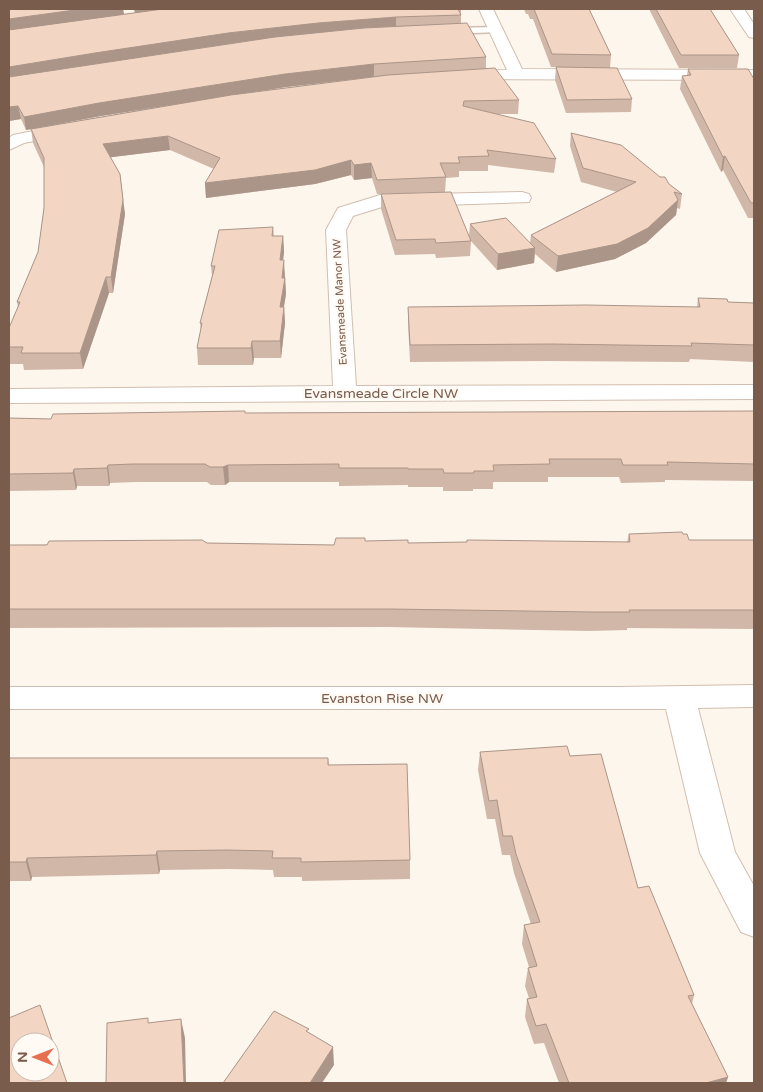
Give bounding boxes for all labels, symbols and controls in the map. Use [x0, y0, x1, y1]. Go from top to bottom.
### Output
street label: Evansmeade Manor NW [330, 238, 350, 366]
street label: Evansmeade Circle NW [304, 385, 458, 402]
street label: Evanston Rise NW [321, 690, 443, 707]
north arrow [10, 1032, 60, 1082]
text: N [14, 1051, 31, 1063]

